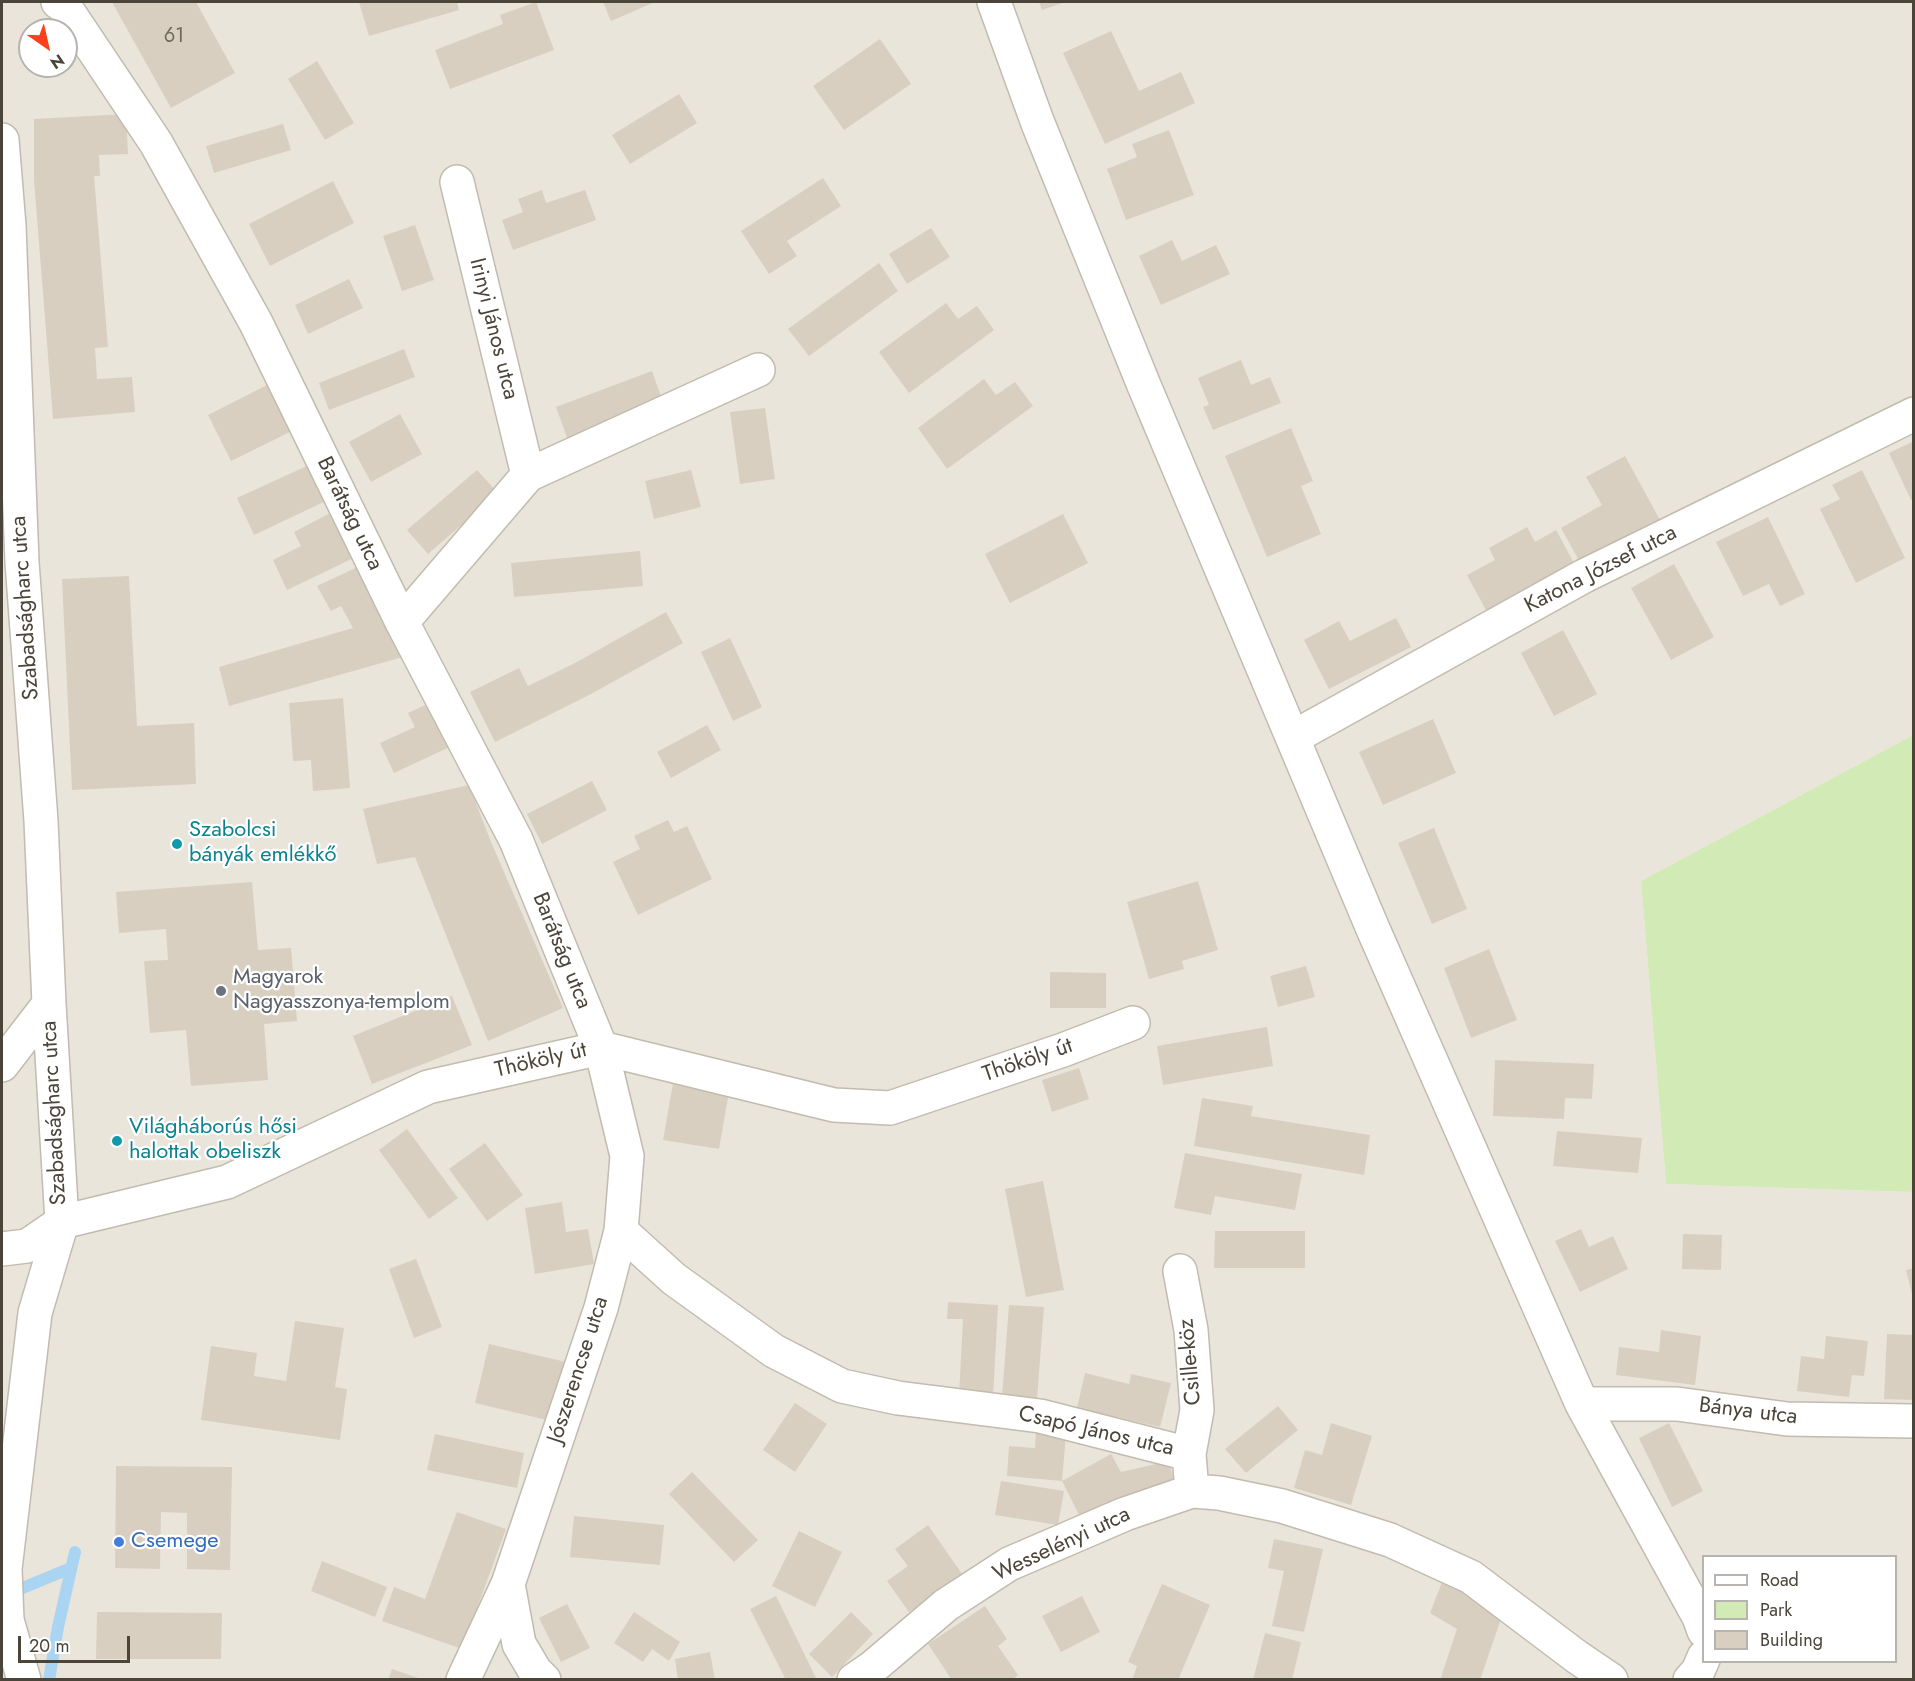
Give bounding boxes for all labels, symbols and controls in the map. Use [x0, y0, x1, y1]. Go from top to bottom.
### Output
north arrow [18, 18, 78, 78]
house number: 61 [164, 25, 184, 49]
text: N [46, 49, 69, 75]
street label: Irinyi János utca [463, 255, 523, 403]
street label: Barátság utca [310, 453, 388, 575]
street label: Szabadságharc utca [6, 515, 46, 701]
street label: Katona József utca [1521, 520, 1681, 620]
place label: Szabolcsi bányák emlékkő [189, 818, 337, 870]
marker: Szabolcsi bányák emlékkő [170, 837, 184, 851]
street label: Barátság utca [526, 889, 596, 1013]
place label: Magyarok Nagyasszonya-templom [233, 965, 450, 1016]
marker: Magyarok Nagyasszonya-templom [214, 984, 228, 998]
street label: Szabadságharc utca [37, 1020, 73, 1206]
street label: Thököly út [980, 1033, 1076, 1089]
street label: Thököly út [493, 1038, 589, 1084]
place label: Világháborús hősi halottak obeliszk [129, 1115, 297, 1166]
marker: Világháborús hősi halottak obeliszk [110, 1134, 124, 1148]
street label: Jószerencse utca [543, 1293, 615, 1447]
street label: Csille-köz [1174, 1318, 1208, 1406]
street label: Bánya utca [1697, 1393, 1799, 1431]
street label: Csapó János utca [1016, 1401, 1176, 1463]
street label: Wesselényi utca [989, 1502, 1135, 1588]
place label: Csemege [131, 1529, 219, 1555]
marker: Csemege [112, 1535, 126, 1549]
legend [1702, 1555, 1897, 1663]
text: Road [1760, 1567, 1799, 1593]
text: Park [1760, 1597, 1792, 1623]
scale bar [21, 1624, 134, 1662]
text: Building [1760, 1627, 1823, 1653]
text: 20 m [29, 1633, 69, 1659]

